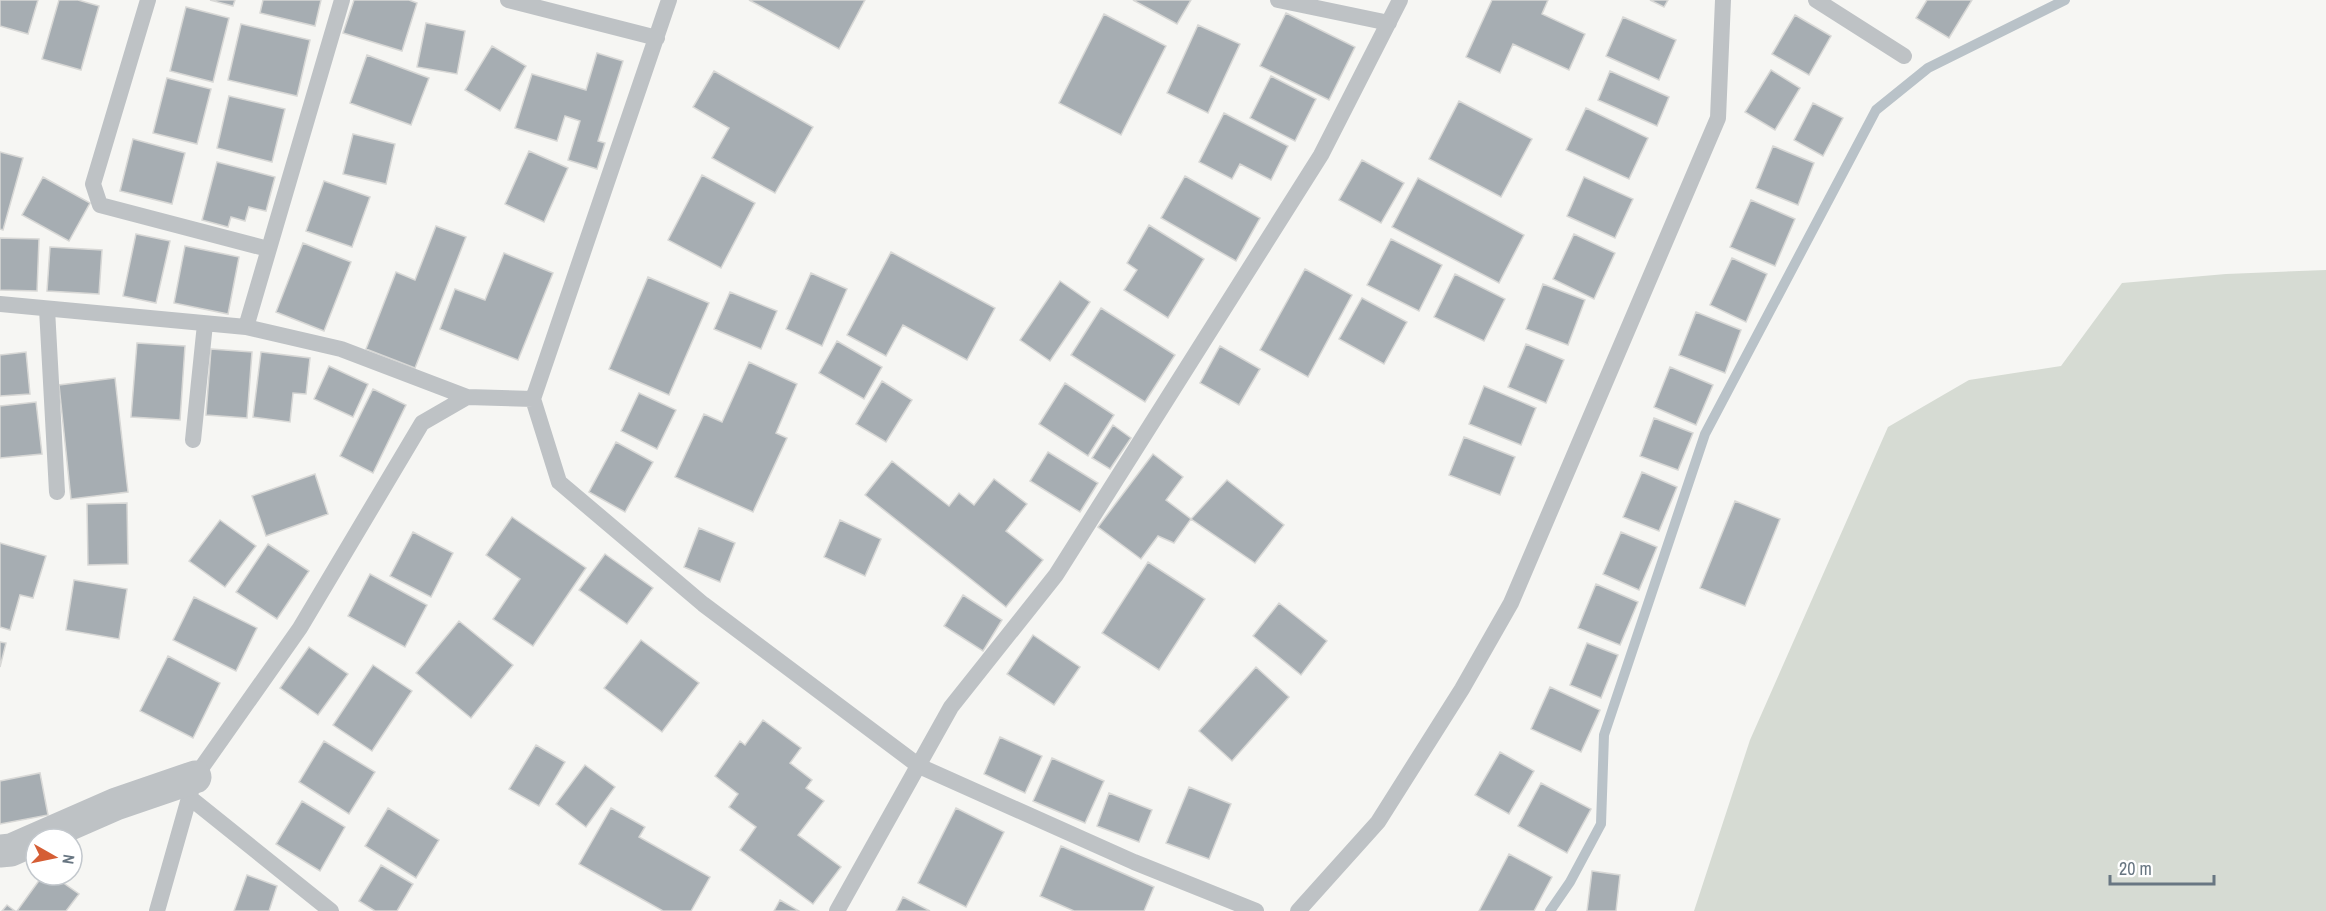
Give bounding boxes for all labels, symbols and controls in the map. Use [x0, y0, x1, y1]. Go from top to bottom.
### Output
north arrow [24, 827, 84, 887]
scale bar [2110, 848, 2214, 886]
text: N [57, 853, 80, 866]
text: 20 m [2119, 856, 2152, 881]

